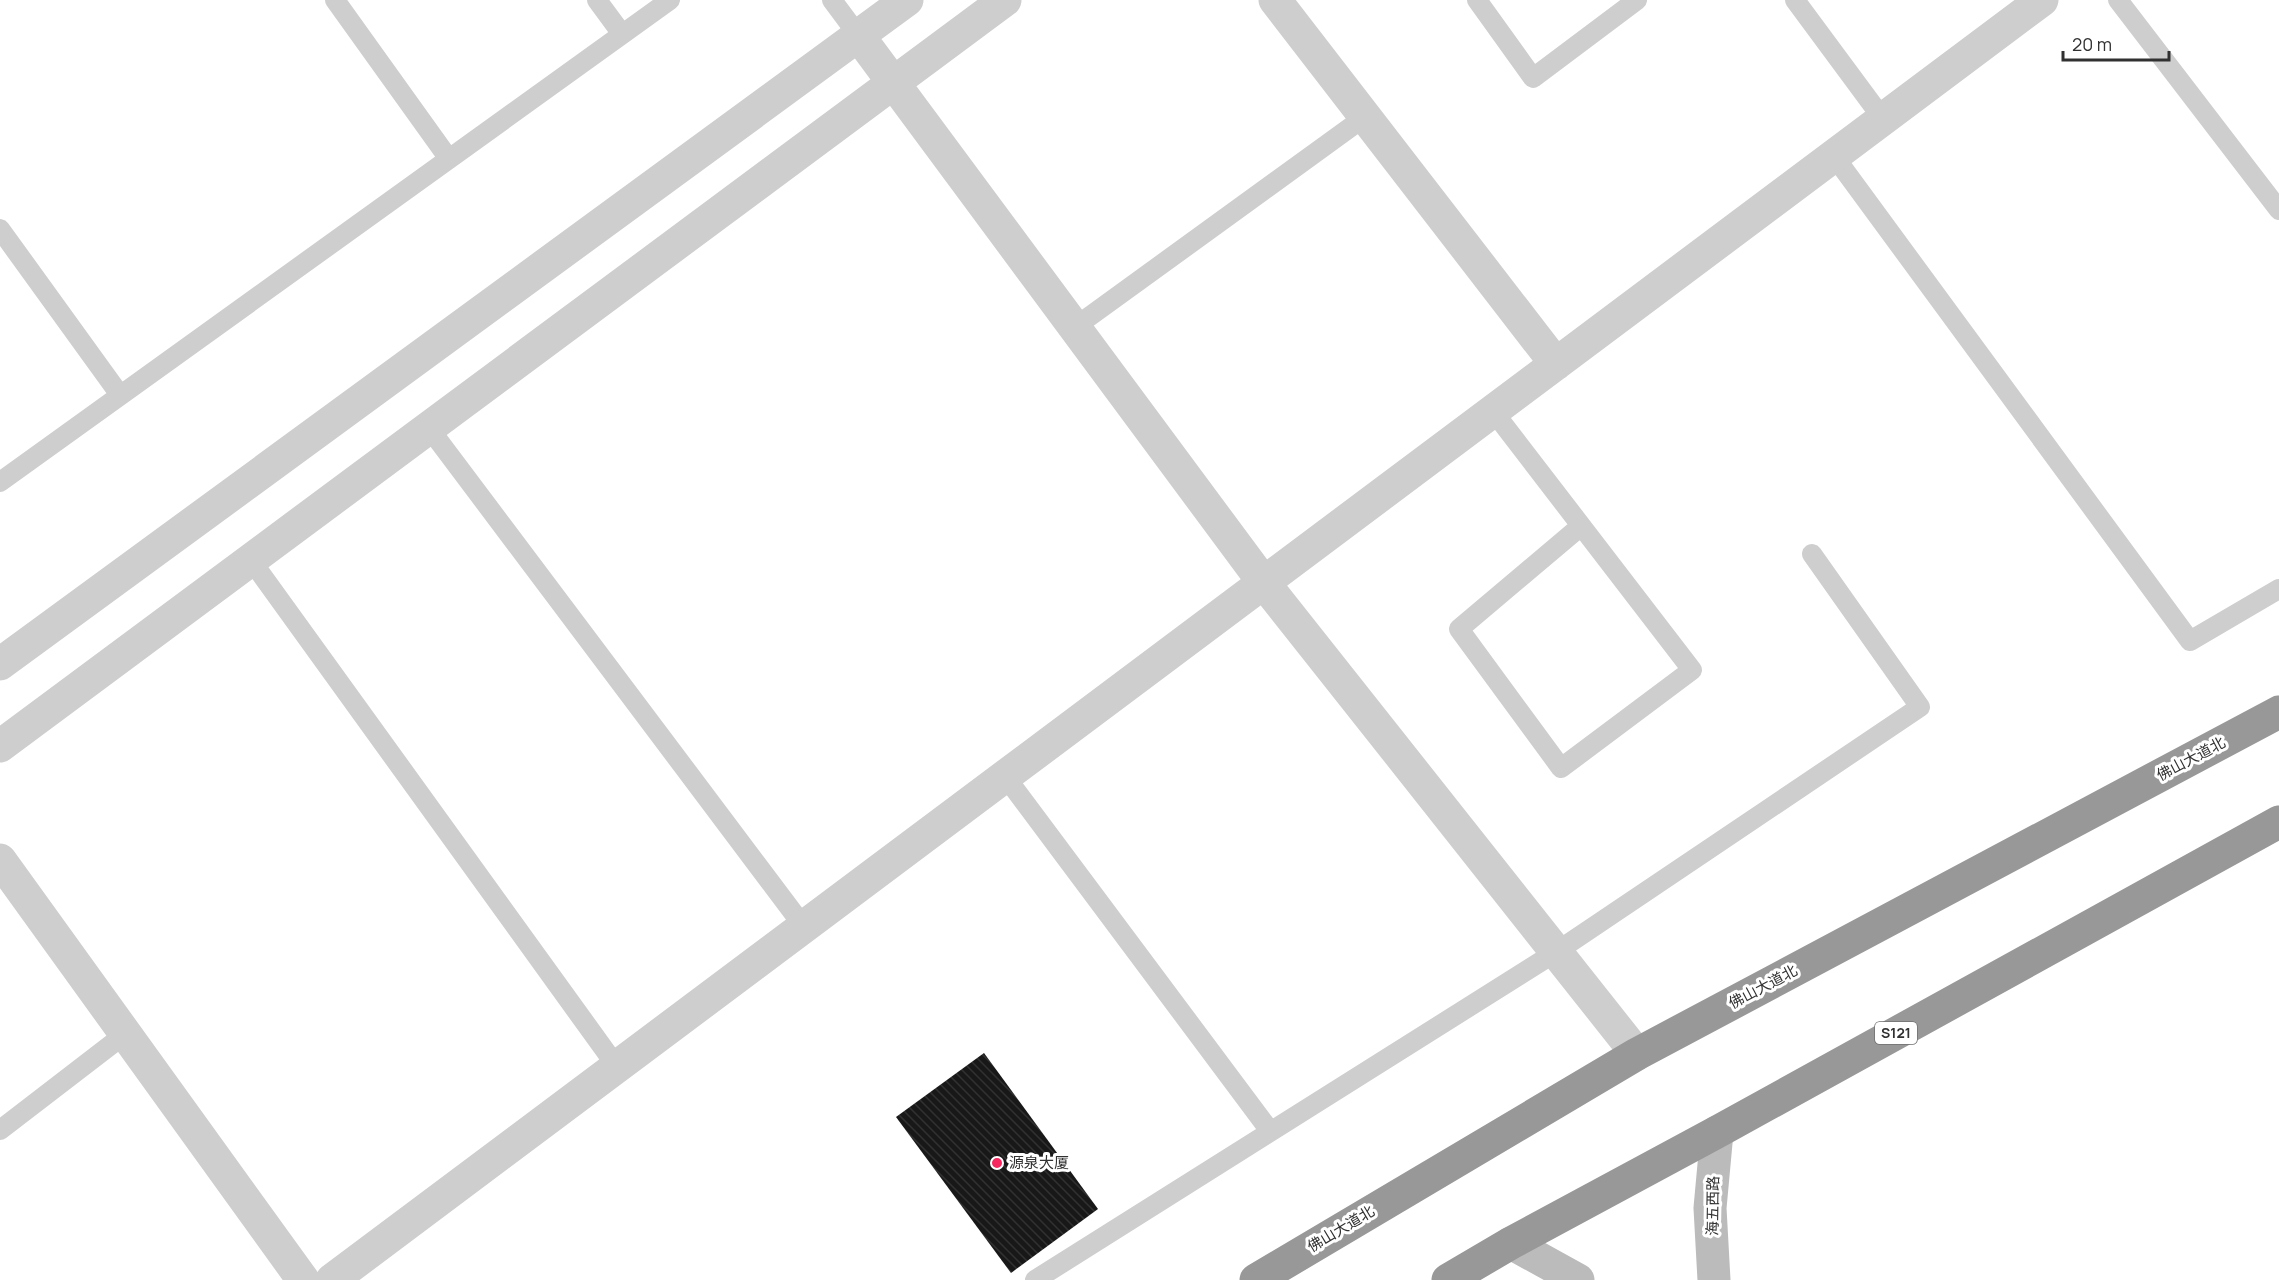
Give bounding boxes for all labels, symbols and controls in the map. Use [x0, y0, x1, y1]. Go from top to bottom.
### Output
scale bar [2063, 24, 2170, 62]
text: 20 m [2072, 32, 2112, 56]
street label: 佛山大道北 [2153, 732, 2229, 785]
street label: 佛山大道北 [1725, 960, 1801, 1013]
road number: S121 [1875, 1022, 1917, 1044]
place label: 源泉大厦 [1009, 1152, 1069, 1173]
marker: 源泉大厦 [990, 1156, 1004, 1170]
street label: 海五西路 [1701, 1176, 1724, 1236]
street label: 佛山大道北 [1303, 1200, 1378, 1257]

